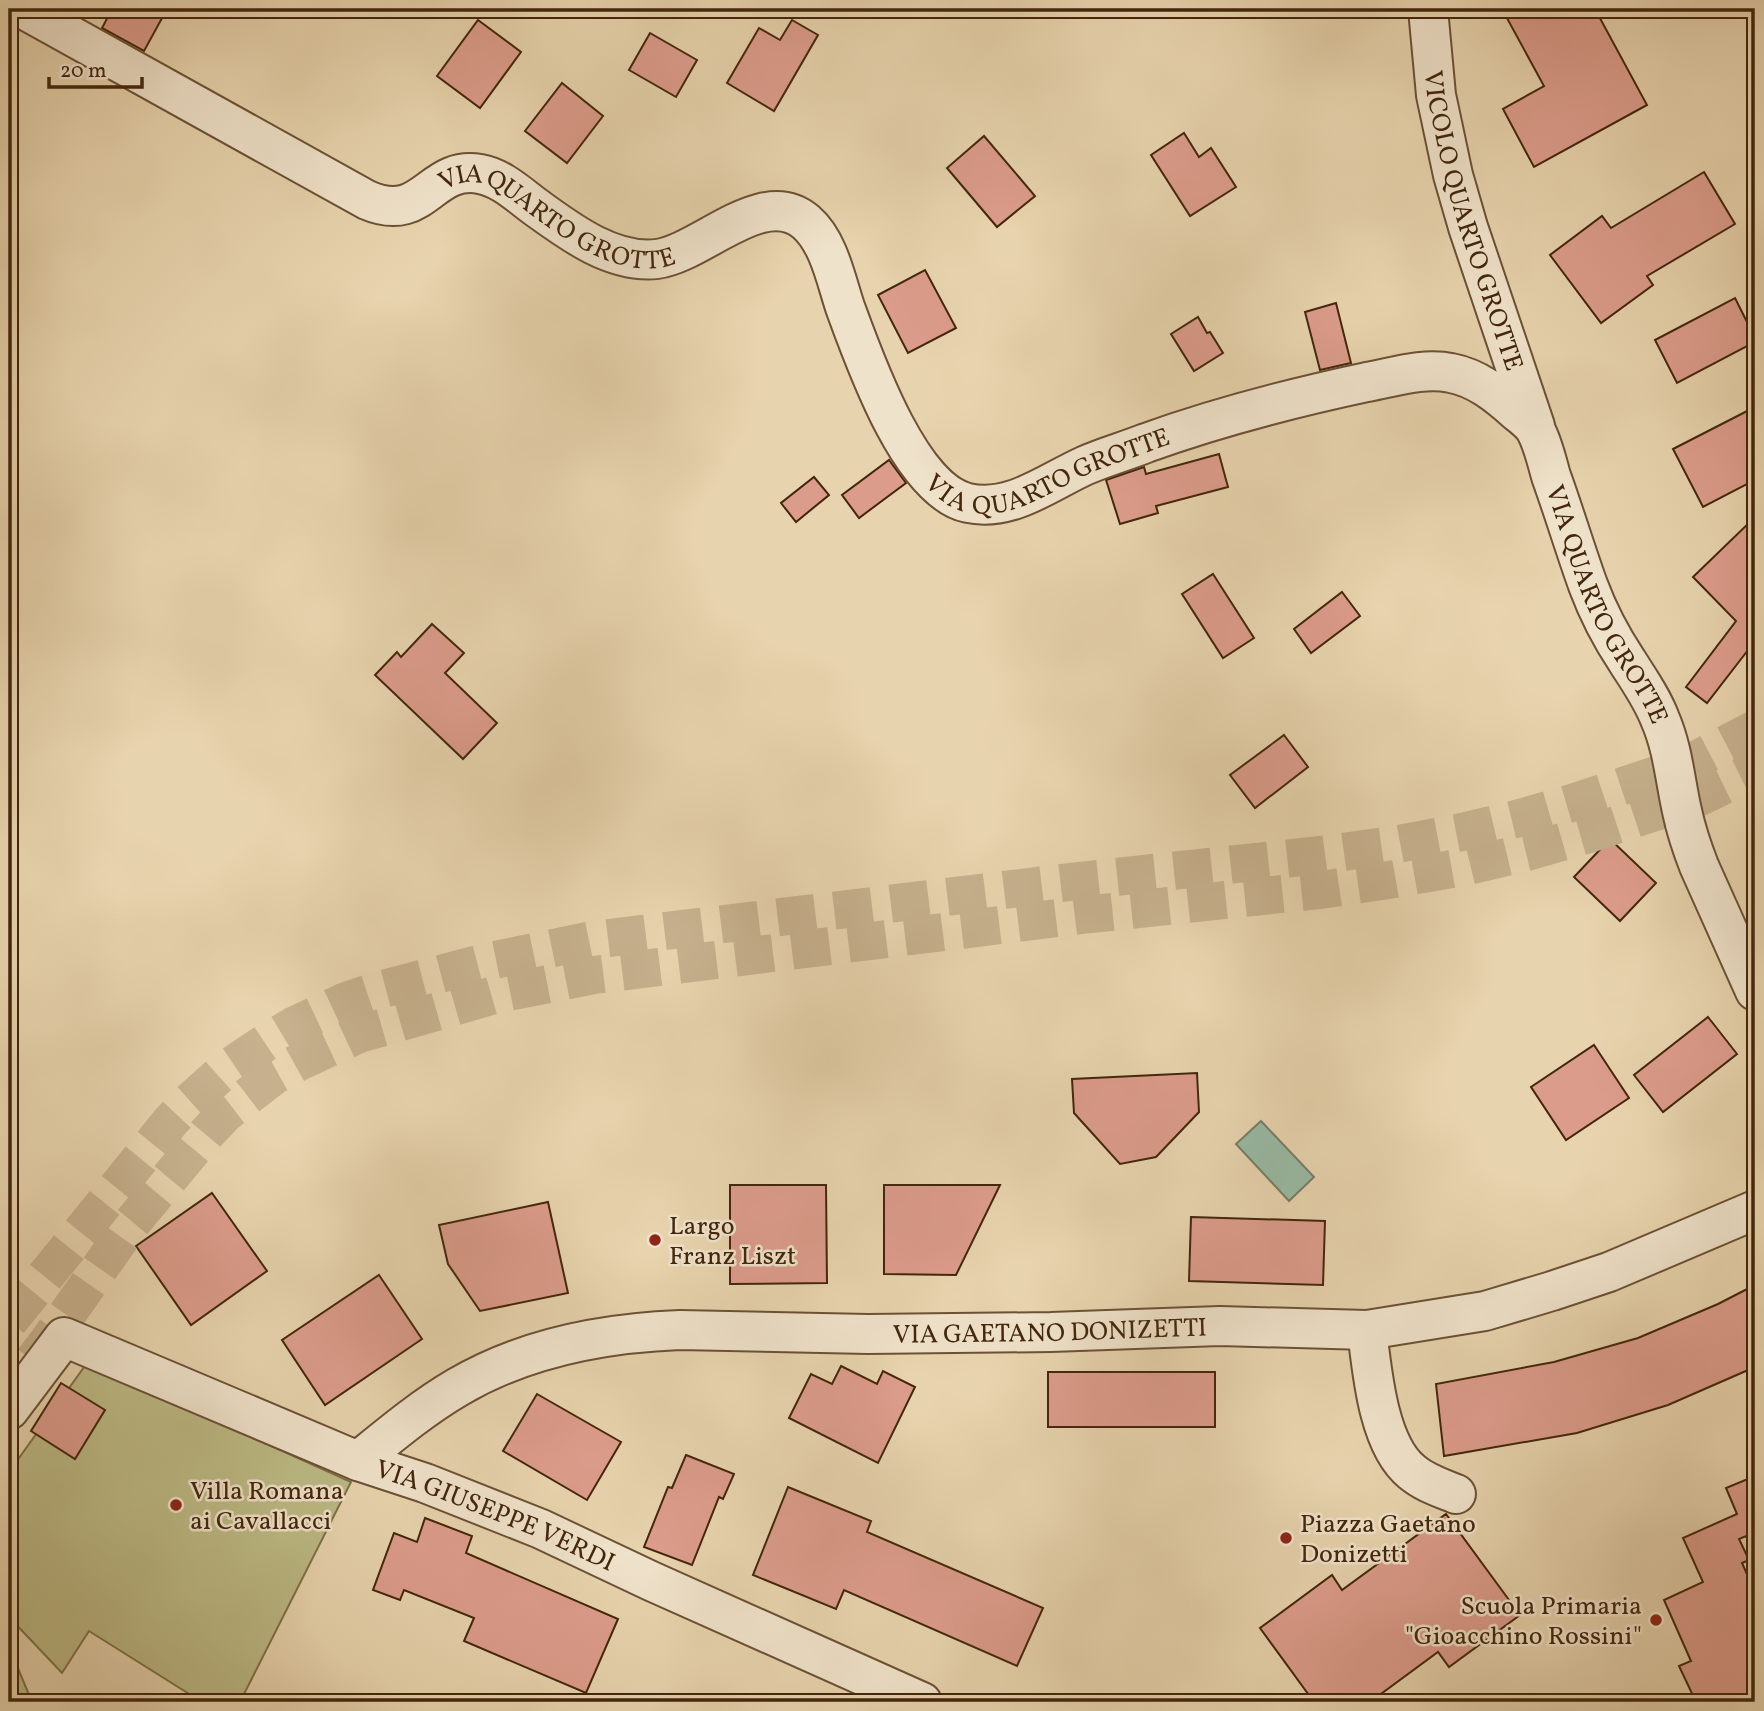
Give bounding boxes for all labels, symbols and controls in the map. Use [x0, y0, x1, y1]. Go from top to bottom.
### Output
scale bar [49, 46, 142, 90]
text: 20 m [60, 57, 106, 86]
street label: VICOLO QUARTO GROTTE [1414, 69, 1531, 376]
street label: VIA QUARTO GROTTE [432, 157, 680, 280]
street label: VIA QUARTO GROTTE [916, 420, 1175, 525]
street label: VIA QUARTO GROTTE [1536, 480, 1676, 730]
place label: Largo Franz Liszt [669, 1209, 796, 1275]
marker: Largo Franz Liszt [647, 1232, 663, 1248]
street label: VIA GAETANO DONIZETTI [892, 1310, 1208, 1354]
street label: VIA GIUSEPPE VERDI [370, 1452, 620, 1581]
place label: Villa Romana ai Cavallacci [190, 1474, 344, 1540]
marker: Villa Romana ai Cavallacci [168, 1497, 184, 1513]
place label: Piazza Gaetano Donizetti [1300, 1507, 1476, 1573]
marker: Piazza Gaetano Donizetti [1278, 1530, 1294, 1546]
place label: Scuola Primaria "Gioacchino Rossini" [1405, 1589, 1642, 1655]
marker: Scuola Primaria "Gioacchino Rossini" [1648, 1612, 1664, 1628]

